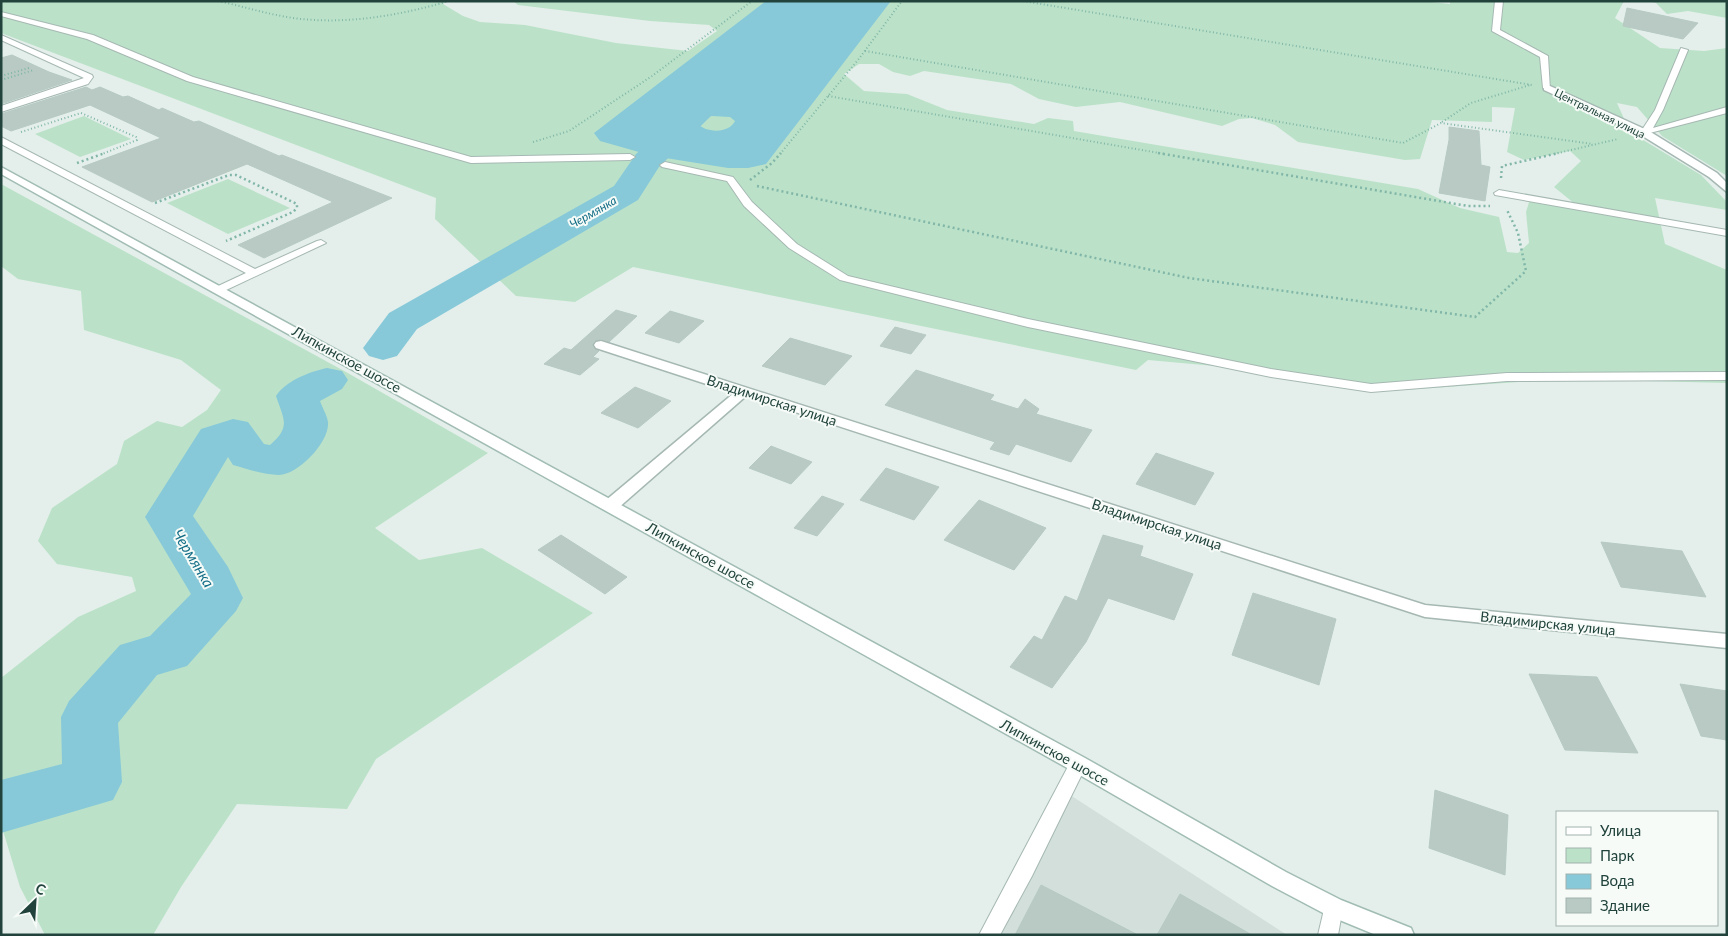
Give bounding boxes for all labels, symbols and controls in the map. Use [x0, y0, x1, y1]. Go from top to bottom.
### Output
street label: Центральная улица [1553, 85, 1647, 141]
water label: Чермянка [567, 193, 619, 231]
street label: Липкинское шоссе [289, 322, 404, 396]
street label: Владимирская улица [705, 371, 839, 429]
street label: Владимирская улица [1090, 495, 1224, 553]
street label: Липкинское шоссе [643, 518, 758, 592]
water label: Чермянка [170, 526, 219, 591]
street label: Владимирская улица [1479, 607, 1617, 639]
street label: Липкинское шоссе [997, 715, 1112, 789]
legend [1556, 811, 1718, 926]
text: Улица [1600, 821, 1641, 839]
text: Парк [1600, 846, 1635, 864]
text: Вода [1600, 871, 1635, 889]
north arrow [10, 876, 60, 926]
text: С [33, 879, 49, 899]
text: Здание [1600, 896, 1650, 914]

